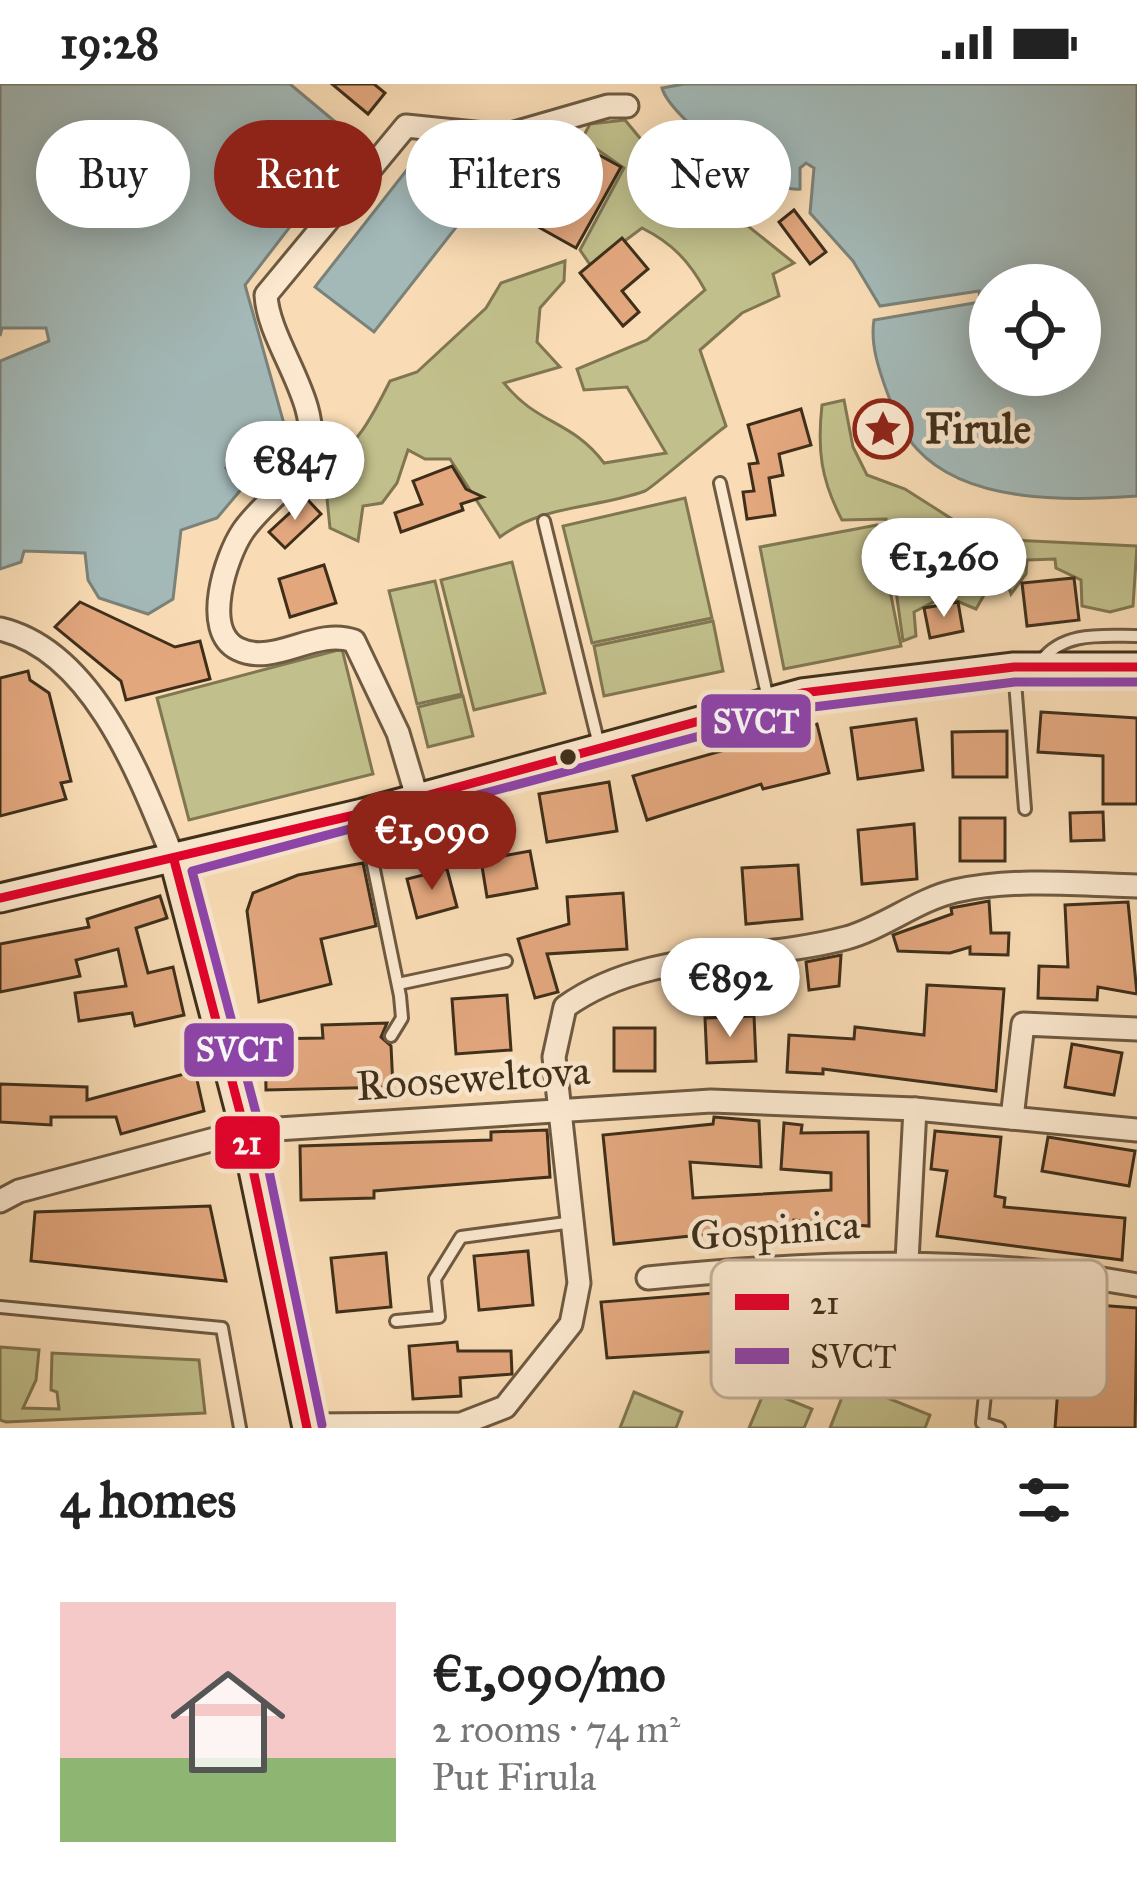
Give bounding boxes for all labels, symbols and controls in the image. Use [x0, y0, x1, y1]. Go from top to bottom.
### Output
text: 19:28 [60, 15, 159, 70]
chip: Buy [36, 120, 190, 228]
chip: Rent [214, 120, 382, 228]
chip: Filters [406, 120, 603, 228]
chip: New [627, 120, 791, 228]
map controls [969, 264, 1101, 396]
button: locate [969, 264, 1101, 396]
place icon: Firule [852, 398, 914, 460]
place label: Firule [925, 403, 1031, 455]
pin: €847 [224, 421, 366, 523]
text: €847 [252, 436, 338, 484]
pin: €1,260 [846, 518, 1042, 620]
text: €1,260 [888, 533, 1000, 581]
line badge: SVCT [699, 692, 813, 750]
text: SVCT [713, 702, 800, 742]
unlabelled marker [557, 746, 579, 768]
pin: €1,090 [334, 791, 530, 893]
text: €1,090 [374, 806, 490, 854]
pin: €892 [659, 938, 801, 1040]
text: €892 [688, 953, 772, 1001]
line badge: SVCT [182, 1021, 296, 1079]
text: SVCT [196, 1030, 283, 1070]
street label: Rooseweltova [354, 1044, 592, 1112]
line badge: 21 [213, 1114, 282, 1171]
text: 21 [232, 1123, 262, 1163]
street label: Gospinica [689, 1198, 862, 1262]
legend [711, 1260, 1107, 1398]
text: 21 [810, 1283, 839, 1323]
text: SVCT [810, 1337, 897, 1377]
icon: filters [1011, 1467, 1077, 1533]
text: 4 homes [60, 1469, 236, 1531]
text: €1,090/mo [432, 1643, 665, 1705]
icon: home [156, 1650, 300, 1794]
text: 2 rooms · 74 m² [432, 1705, 680, 1753]
text: Put Firula [432, 1753, 596, 1801]

